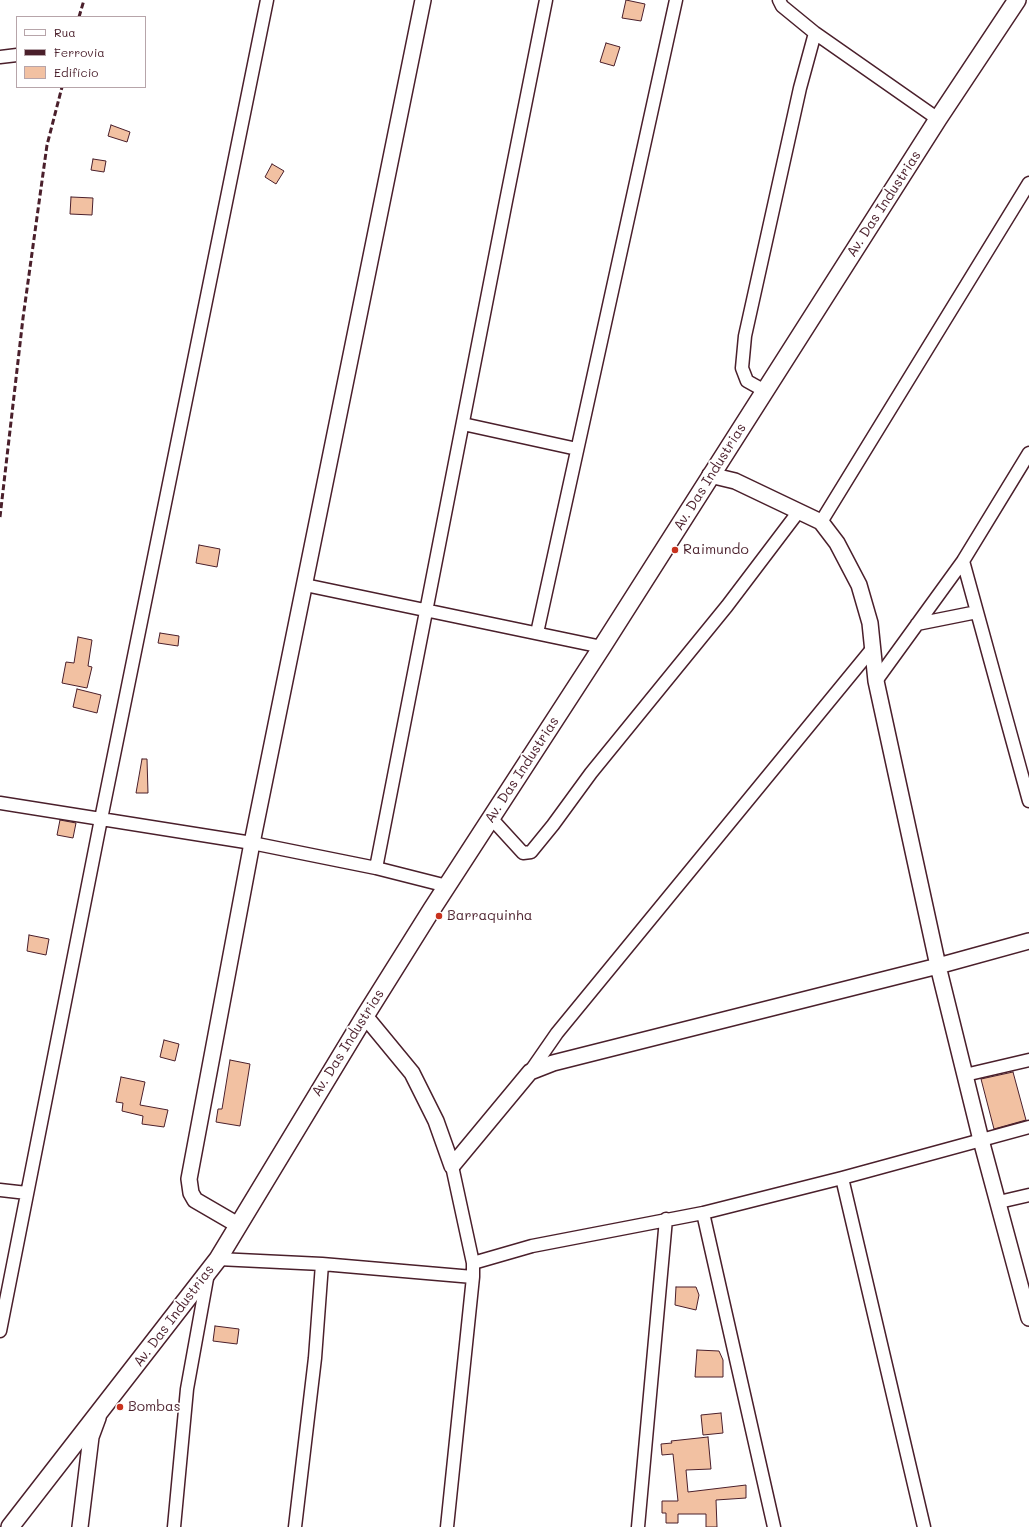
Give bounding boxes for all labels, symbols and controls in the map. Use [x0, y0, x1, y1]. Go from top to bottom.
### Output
legend [16, 16, 146, 88]
text: Rua [54, 24, 76, 40]
text: Ferrovia [54, 44, 105, 60]
text: Edifício [54, 64, 98, 80]
street label: Av. Das Industrias [843, 148, 925, 260]
street label: Av. Das Industrias [670, 420, 750, 534]
place label: Raimundo [683, 542, 749, 558]
marker: Raimundo [670, 545, 680, 555]
street label: Av. Das Industrias [481, 714, 563, 826]
place label: Barraquinha [447, 908, 532, 924]
marker: Barraquinha [434, 911, 444, 921]
street label: Av. Das Industrias [308, 986, 388, 1100]
street label: Av. Das Industrias [130, 1262, 218, 1370]
place label: Bombas [128, 1399, 181, 1415]
marker: Bombas [115, 1402, 125, 1412]

